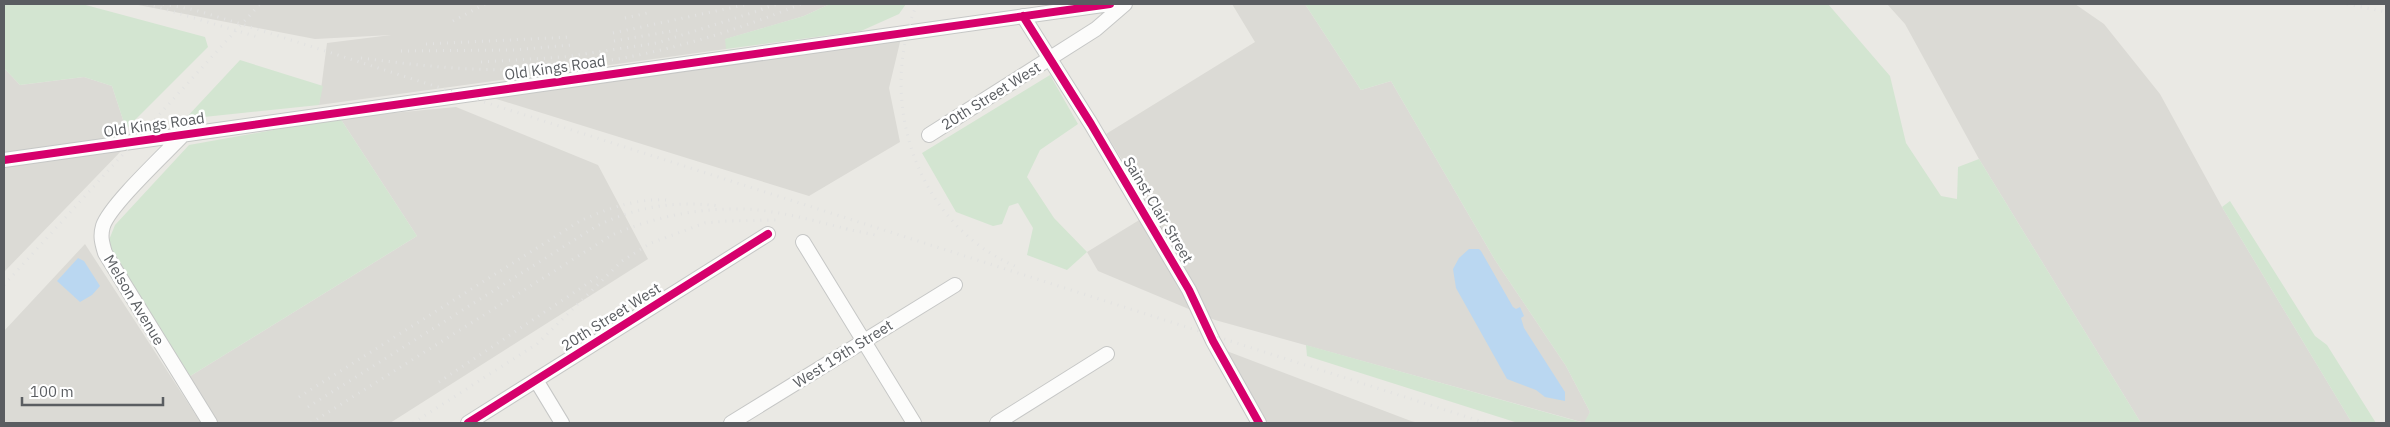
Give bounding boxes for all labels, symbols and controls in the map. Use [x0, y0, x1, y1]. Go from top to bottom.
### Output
street label: Old Kings Road [503, 51, 607, 84]
street label: 20th Street West [937, 57, 1044, 134]
street label: Old Kings Road [102, 108, 206, 141]
street label: Sainst Clair Street [1119, 153, 1198, 266]
street label: Melson Avenue [100, 251, 169, 349]
street label: 20th Street West [557, 278, 664, 355]
street label: West 19th Street [789, 315, 896, 392]
scale bar [22, 374, 164, 406]
text: 100 m [30, 382, 74, 401]

